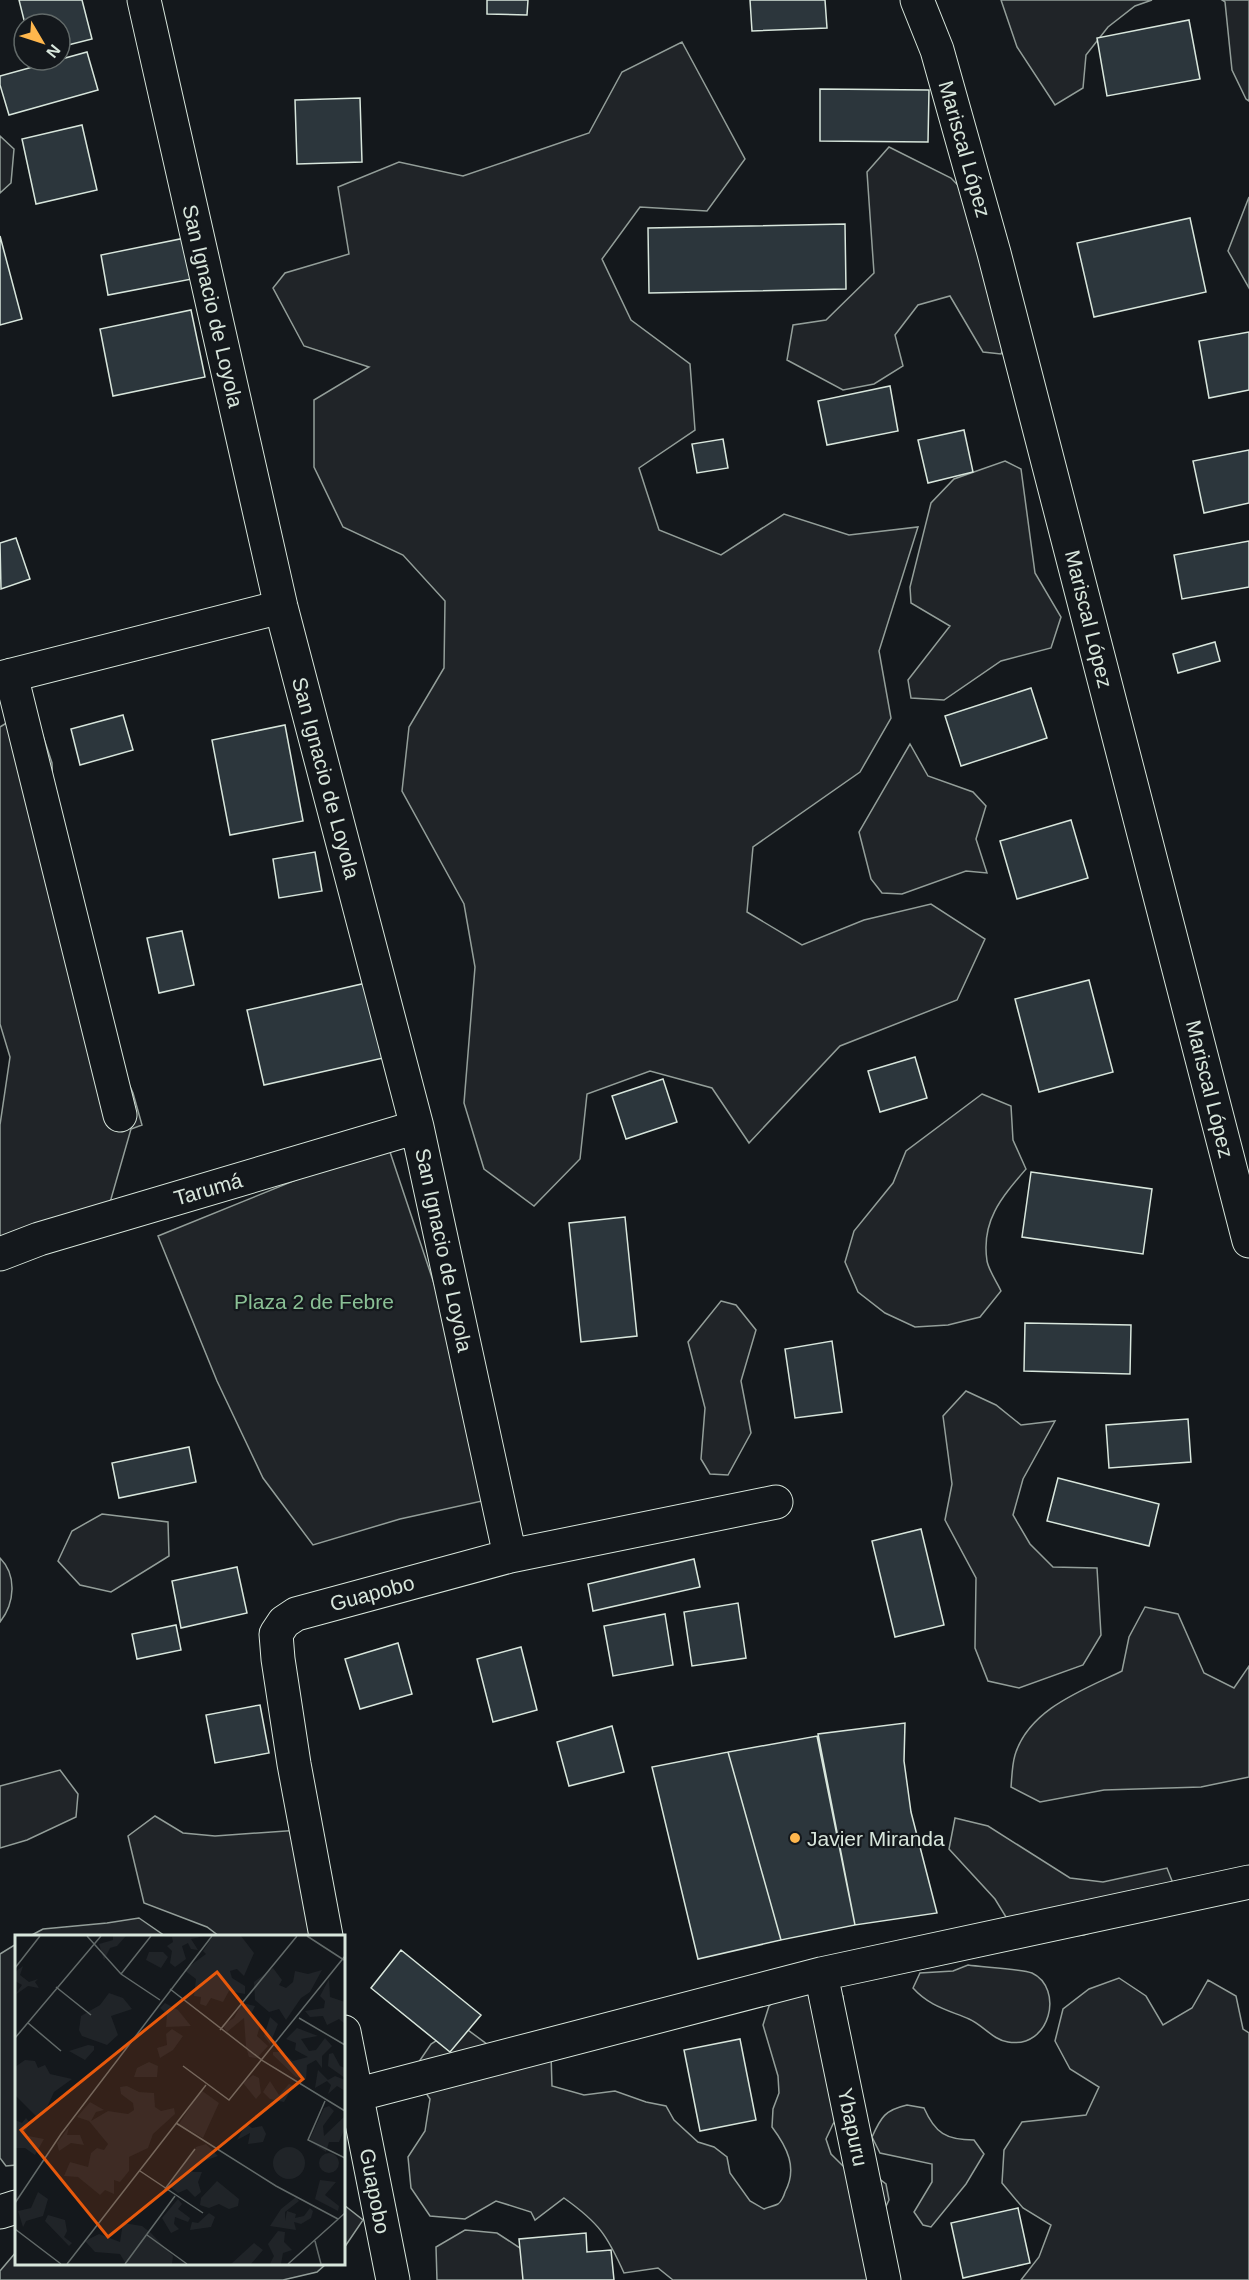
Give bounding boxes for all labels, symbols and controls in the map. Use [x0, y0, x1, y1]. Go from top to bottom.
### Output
north arrow [12, 12, 72, 72]
text: N [43, 41, 64, 61]
street label: Mariscal López [934, 78, 996, 220]
street label: San Ignacio de Loyola [178, 202, 248, 410]
street label: Mariscal López [1061, 548, 1117, 690]
street label: San Ignacio de Loyola [288, 675, 364, 882]
street label: Mariscal López [1182, 1018, 1238, 1160]
street label: San Ignacio de Loyola [411, 1146, 477, 1354]
street label: Tarumá [171, 1168, 245, 1210]
park label: Plaza 2 de Febre [234, 1290, 394, 1313]
street label: Guapobo [327, 1571, 417, 1615]
place label: Javier Miranda [807, 1827, 945, 1850]
marker: Javier Miranda [788, 1831, 802, 1845]
inset map [15, 1935, 345, 2265]
street label: Ybapuru [833, 2086, 873, 2168]
street label: Guapobo [355, 2146, 395, 2236]

